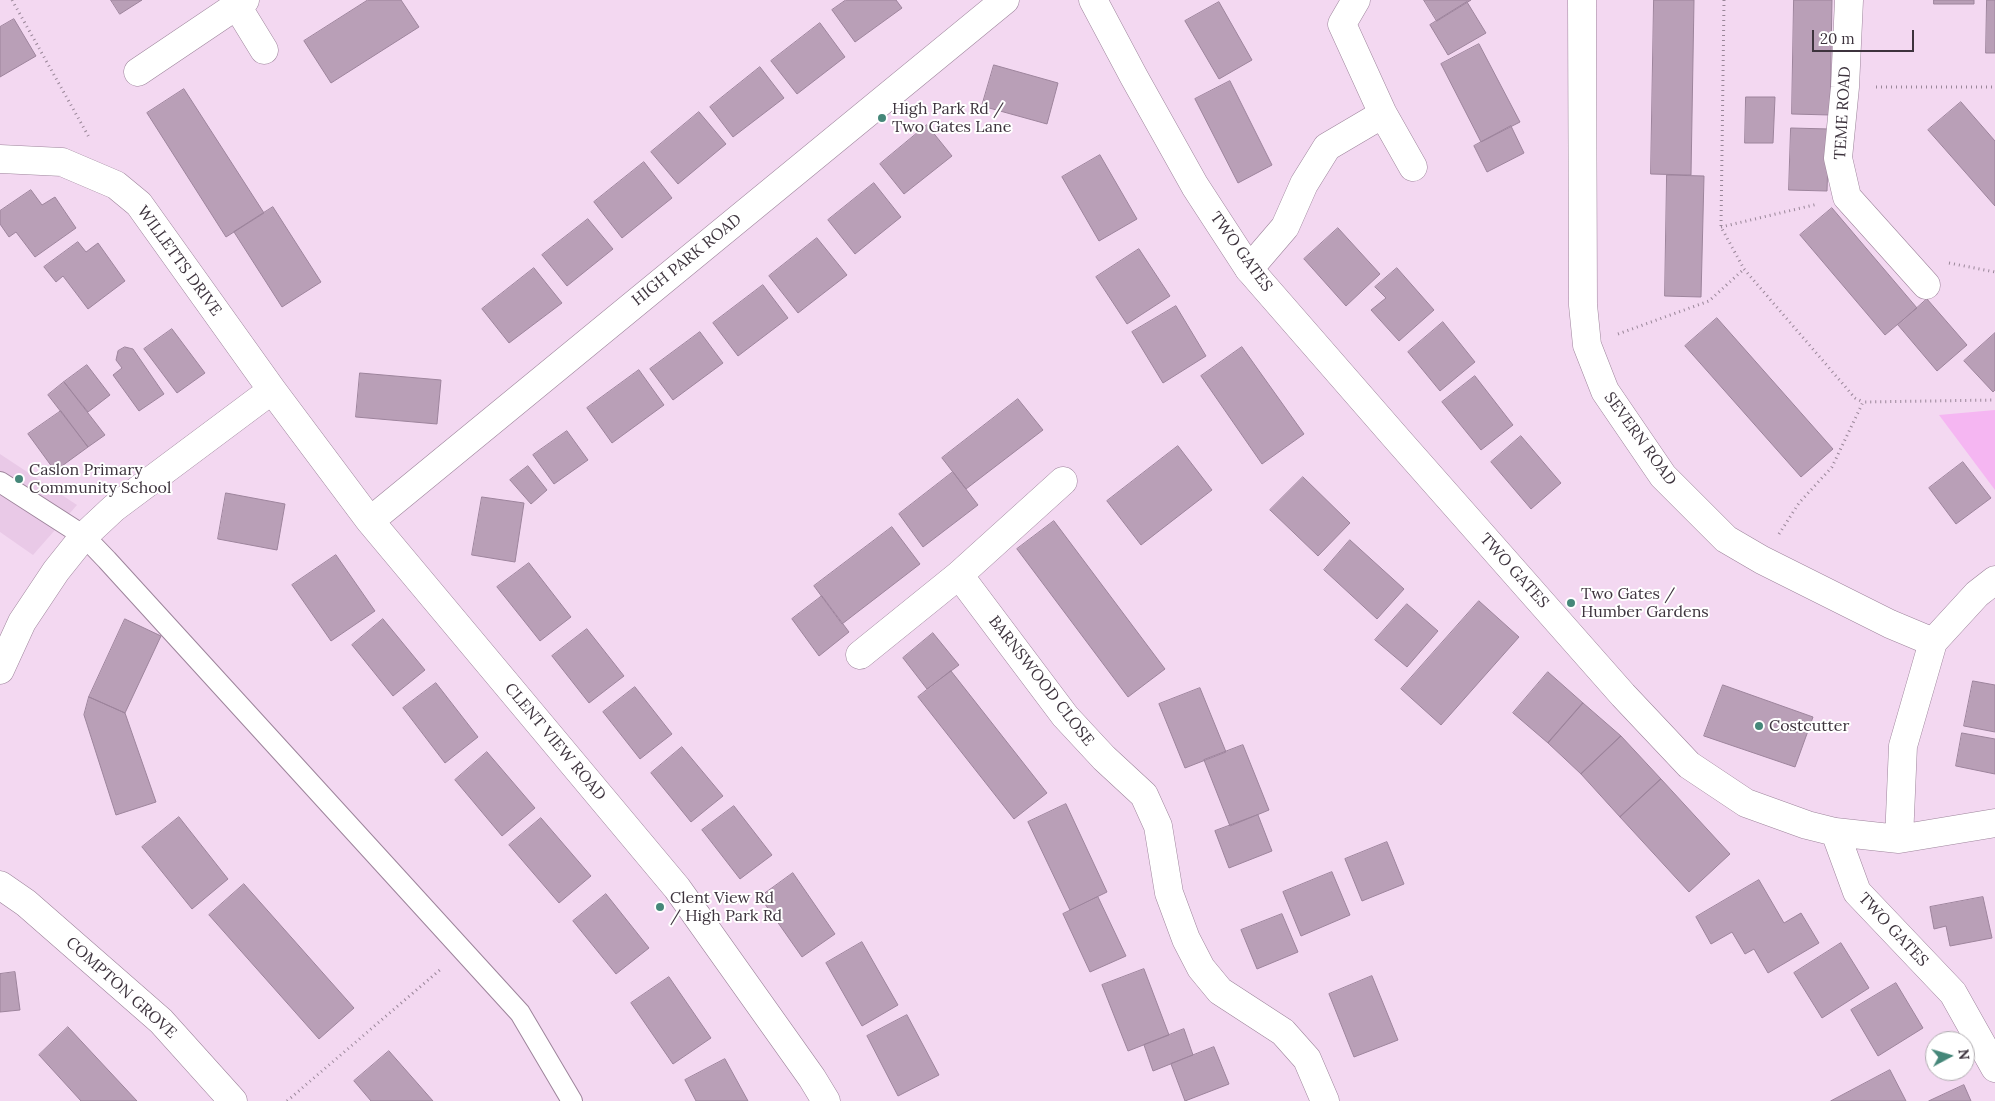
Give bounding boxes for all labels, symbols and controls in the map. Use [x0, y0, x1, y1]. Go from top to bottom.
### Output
scale bar [1815, 20, 1918, 52]
text: 20 m [1820, 29, 1855, 48]
street label: TEME ROAD [1831, 66, 1855, 160]
place label: High Park Rd / Two Gates Lane [892, 99, 1011, 137]
marker: High Park Rd / Two Gates Lane [876, 112, 888, 124]
street label: WILLETTS DRIVE [133, 202, 225, 320]
street label: TWO GATES [1206, 208, 1276, 296]
street label: HIGH PARK ROAD [628, 210, 746, 310]
street label: SEVERN ROAD [1600, 389, 1680, 489]
place label: Caslon Primary Community School [29, 460, 171, 498]
marker: Caslon Primary Community School [13, 473, 25, 485]
street label: TWO GATES [1475, 530, 1553, 612]
place label: Two Gates / Humber Gardens [1581, 584, 1709, 622]
marker: Two Gates / Humber Gardens [1565, 597, 1577, 609]
street label: BARNSWOOD CLOSE [984, 612, 1098, 750]
street label: CLENT VIEW ROAD [500, 679, 610, 805]
place label: Costcutter [1769, 716, 1849, 736]
marker: Costcutter [1753, 720, 1765, 732]
place label: Clent View Rd / High Park Rd [670, 888, 782, 926]
street label: TWO GATES [1854, 889, 1932, 971]
marker: Clent View Rd / High Park Rd [654, 901, 666, 913]
street label: COMPTON GROVE [62, 933, 180, 1043]
north arrow [1925, 1031, 1975, 1081]
text: N [1954, 1048, 1973, 1061]

